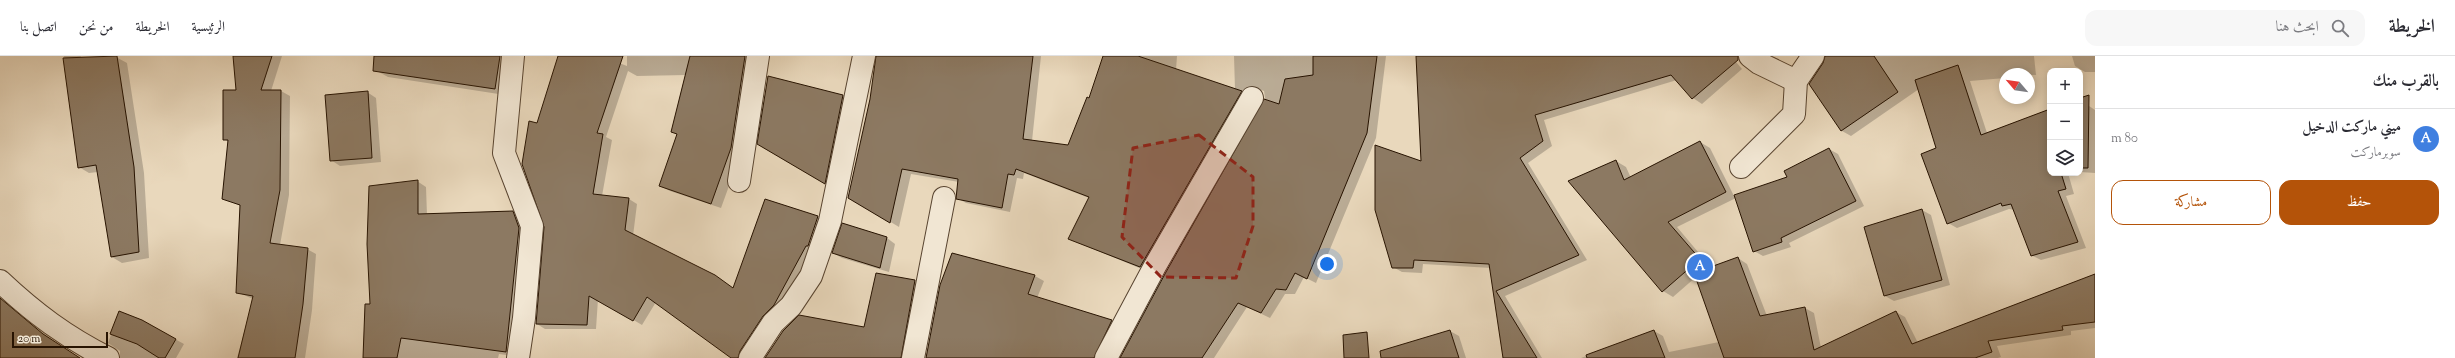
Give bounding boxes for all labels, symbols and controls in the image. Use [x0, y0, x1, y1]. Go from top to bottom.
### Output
search box [2085, 10, 2365, 46]
text: الخريطة [2389, 14, 2435, 41]
text: ابحث هنا [2276, 17, 2319, 38]
icon: search [2329, 17, 2351, 39]
text: اتصل بنا [20, 18, 57, 38]
text: من نحن [79, 18, 113, 38]
text: الخريطة [135, 18, 170, 38]
text: الرئيسية [192, 18, 225, 38]
north arrow [1999, 68, 2035, 104]
map controls [2047, 68, 2083, 176]
button: + [2047, 68, 2083, 104]
text: بالقرب منك [2373, 70, 2439, 94]
button: − [2047, 104, 2083, 140]
text: ميني ماركت الدخيل [2302, 117, 2401, 138]
text: 80 m [2111, 130, 2138, 148]
text: A [2421, 130, 2431, 148]
button: layers [2047, 140, 2083, 176]
text: سوبرماركت [2351, 144, 2401, 162]
button: مشاركة [2111, 180, 2271, 225]
button: حفظ [2279, 180, 2439, 225]
pin: A [1687, 252, 1713, 282]
your location [1317, 254, 1337, 274]
scale bar [12, 330, 108, 349]
text: 20 m [18, 331, 40, 347]

